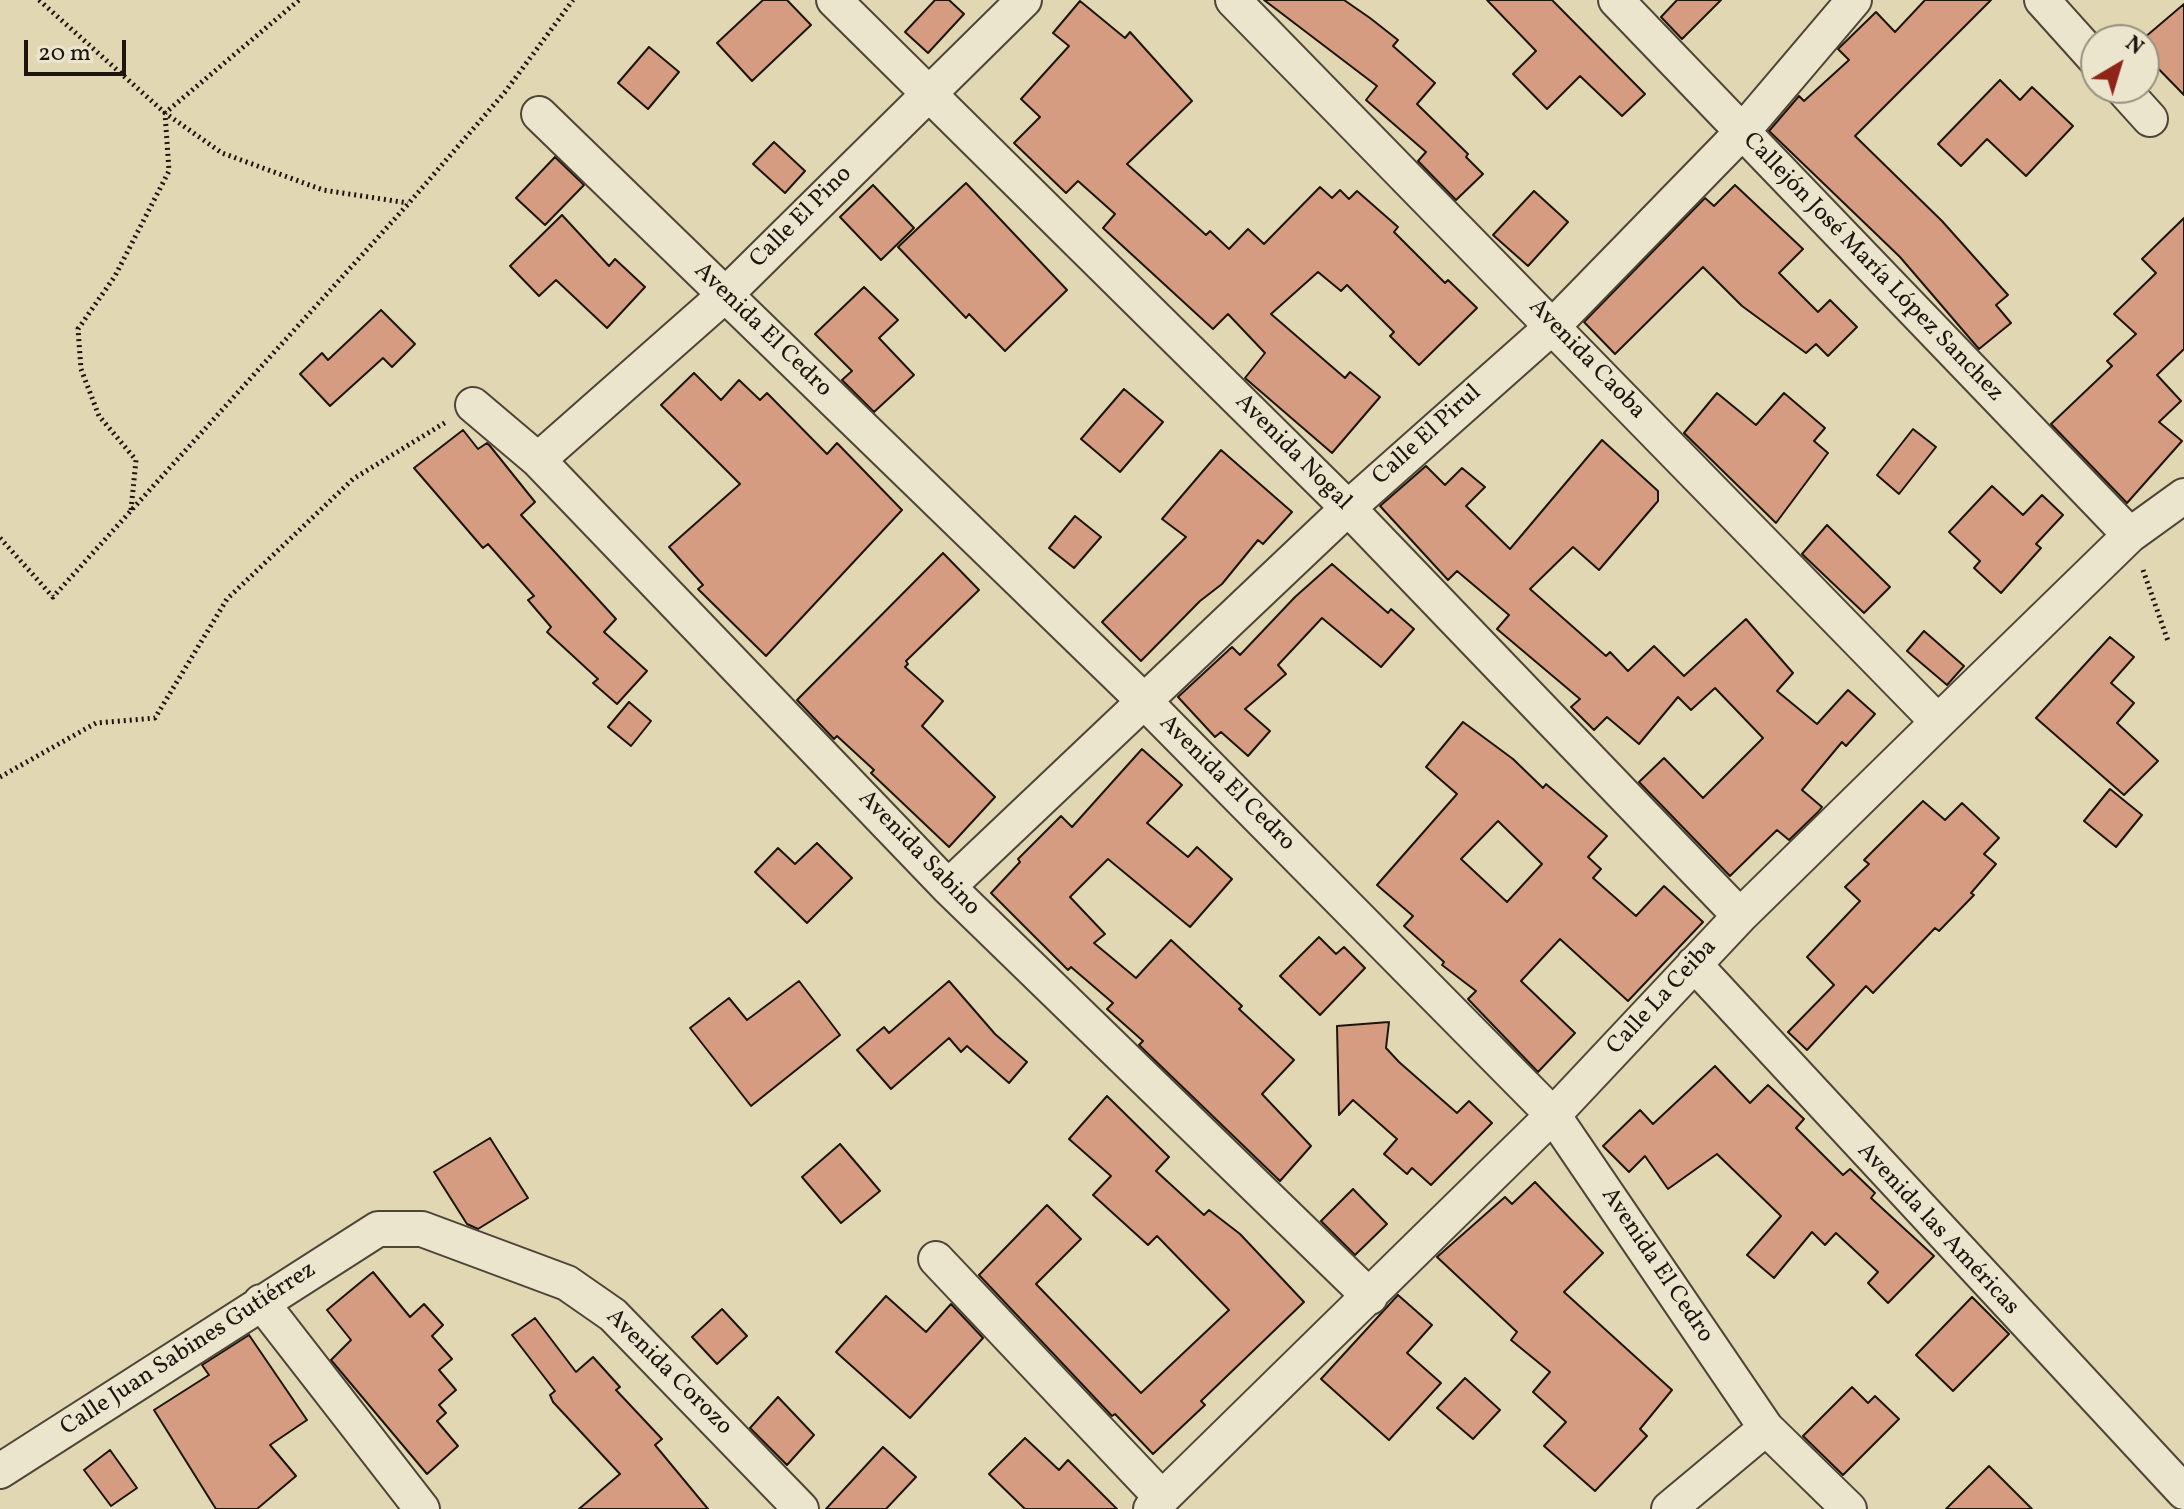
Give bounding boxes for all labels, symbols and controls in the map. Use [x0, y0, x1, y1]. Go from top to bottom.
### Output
scale bar [28, 24, 130, 74]
north arrow [2080, 24, 2160, 104]
text: N [2118, 29, 2150, 63]
text: 20 m [38, 37, 91, 71]
street label: Callejón José María López Sanchez [1736, 127, 2008, 409]
street label: Calle El Pino [745, 161, 859, 275]
street label: Avenida El Cedro [687, 258, 837, 404]
street label: Avenida Caoba [1521, 294, 1651, 426]
street label: Calle El Pirul [1368, 380, 1488, 492]
street label: Avenida Nogal [1228, 389, 1356, 517]
street label: Avenida El Cedro [1152, 710, 1300, 858]
street label: Avenida Sabino [851, 785, 985, 923]
street label: Calle La Ceiba [1602, 934, 1724, 1062]
street label: Avenida las Américas [1850, 1138, 2024, 1322]
street label: Avenida El Cedro [1593, 1183, 1719, 1349]
street label: Calle Juan Sabines Gutiérrez [56, 1257, 322, 1443]
street label: Avenida Corozo [599, 1304, 737, 1442]

